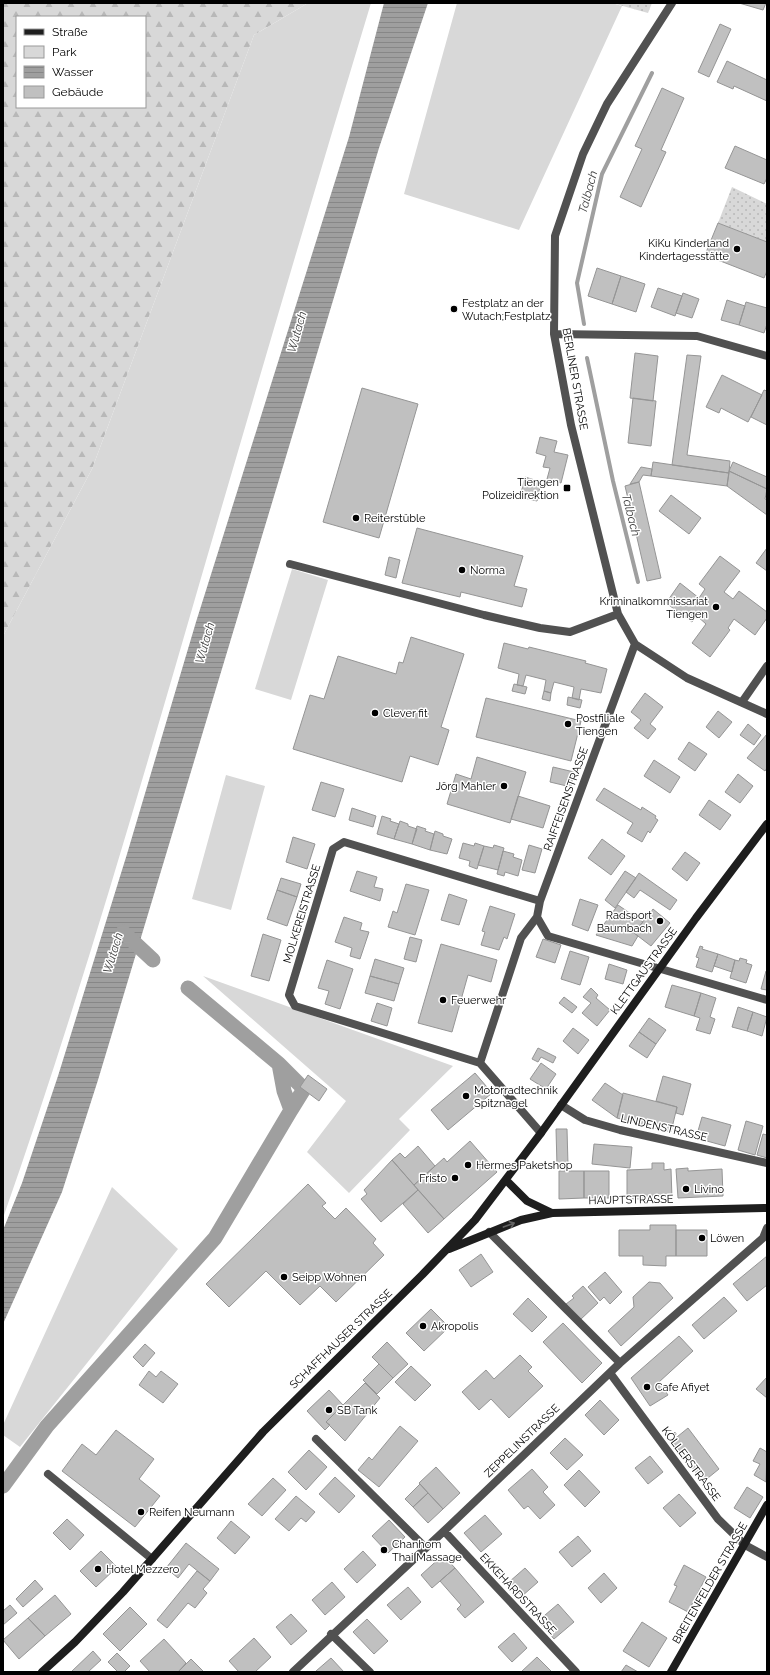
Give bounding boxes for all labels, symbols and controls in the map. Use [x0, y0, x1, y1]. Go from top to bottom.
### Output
legend [16, 16, 146, 108]
text: Straße [52, 25, 88, 39]
text: Park [52, 45, 77, 59]
text: Wasser [52, 65, 94, 79]
text: Gebäude [52, 85, 103, 99]
water label: Talbach [576, 169, 600, 215]
place label: KiKu Kinderland Kindertagesstätte [639, 237, 730, 263]
marker: KiKu Kinderland Kindertagesstätte [732, 244, 742, 254]
place label: Festplatz an der Wutach;Festplatz [462, 297, 551, 323]
marker: Festplatz an der Wutach;Festplatz [449, 304, 459, 314]
water label: Wutach [284, 310, 310, 354]
street label: BERLINER STRASSE [560, 327, 590, 431]
place label: Tiengen Polizeidirektion [482, 476, 559, 502]
marker: Tiengen Polizeidirektion [562, 483, 572, 493]
water label: Talbach [619, 492, 643, 538]
place label: Reiterstüble [364, 512, 426, 525]
marker: Reiterstüble [351, 513, 361, 523]
place label: Norma [470, 564, 505, 577]
marker: Norma [457, 565, 467, 575]
place label: Kriminalkommissariat Tiengen [600, 595, 708, 621]
marker: Kriminalkommissariat Tiengen [711, 602, 721, 612]
water label: Wutach [192, 621, 218, 665]
place label: Clever fit [383, 707, 428, 720]
marker: Clever fit [370, 708, 380, 718]
place label: Postfiliale Tiengen [576, 712, 625, 738]
marker: Postfiliale Tiengen [563, 719, 573, 729]
street label: RAIFFEISENSTRASSE [541, 745, 591, 853]
place label: Jörg Mahler [436, 780, 496, 793]
marker: Jörg Mahler [499, 781, 509, 791]
street label: MOLKEREISTRASSE [281, 863, 323, 965]
place label: Radsport Baumbach [597, 909, 652, 935]
marker: Radsport Baumbach [655, 916, 665, 926]
street label: KLETTGAUSTRASSE [608, 925, 680, 1017]
water label: Wutach [100, 930, 126, 975]
place label: Feuerwehr [451, 994, 506, 1007]
marker: Feuerwehr [438, 995, 448, 1005]
place label: Motorradtechnik Spitznagel [474, 1084, 558, 1110]
marker: Motorradtechnik Spitznagel [461, 1091, 471, 1101]
street label: LINDENSTRASSE [619, 1112, 709, 1144]
place label: Hermes Paketshop [476, 1159, 573, 1172]
marker: Hermes Paketshop [463, 1160, 473, 1170]
place label: Fristo [419, 1172, 447, 1185]
marker: Fristo [450, 1173, 460, 1183]
place label: Livino [694, 1183, 724, 1196]
marker: Livino [681, 1184, 691, 1194]
street label: HAUPTSTRASSE [588, 1193, 674, 1207]
one-way arrow [502, 1221, 514, 1229]
place label: Löwen [710, 1232, 744, 1245]
marker: Löwen [697, 1233, 707, 1243]
place label: Seipp Wohnen [292, 1271, 367, 1284]
marker: Seipp Wohnen [279, 1272, 289, 1282]
street label: SCHAFFHAUSER STRASSE [287, 1286, 395, 1391]
place label: Akropolis [431, 1320, 479, 1333]
marker: Akropolis [418, 1321, 428, 1331]
place label: Cafe Afiyet [655, 1381, 710, 1394]
marker: Cafe Afiyet [642, 1382, 652, 1392]
street label: ZEPPELINSTRASSE [482, 1402, 563, 1480]
place label: SB Tank [337, 1404, 377, 1417]
marker: SB Tank [324, 1405, 334, 1415]
street label: KÖLLERSTRASSE [659, 1424, 723, 1504]
place label: Reifen Neumann [149, 1506, 234, 1519]
marker: Reifen Neumann [136, 1507, 146, 1517]
street label: BREITENFELDER STRASSE [670, 1520, 750, 1646]
place label: Chanhom Thai Massage [392, 1538, 462, 1564]
marker: Chanhom Thai Massage [379, 1545, 389, 1555]
street label: EKKEHARDSTRASSE [477, 1551, 559, 1637]
place label: Hotel Mezzero [106, 1563, 180, 1576]
marker: Hotel Mezzero [93, 1564, 103, 1574]

